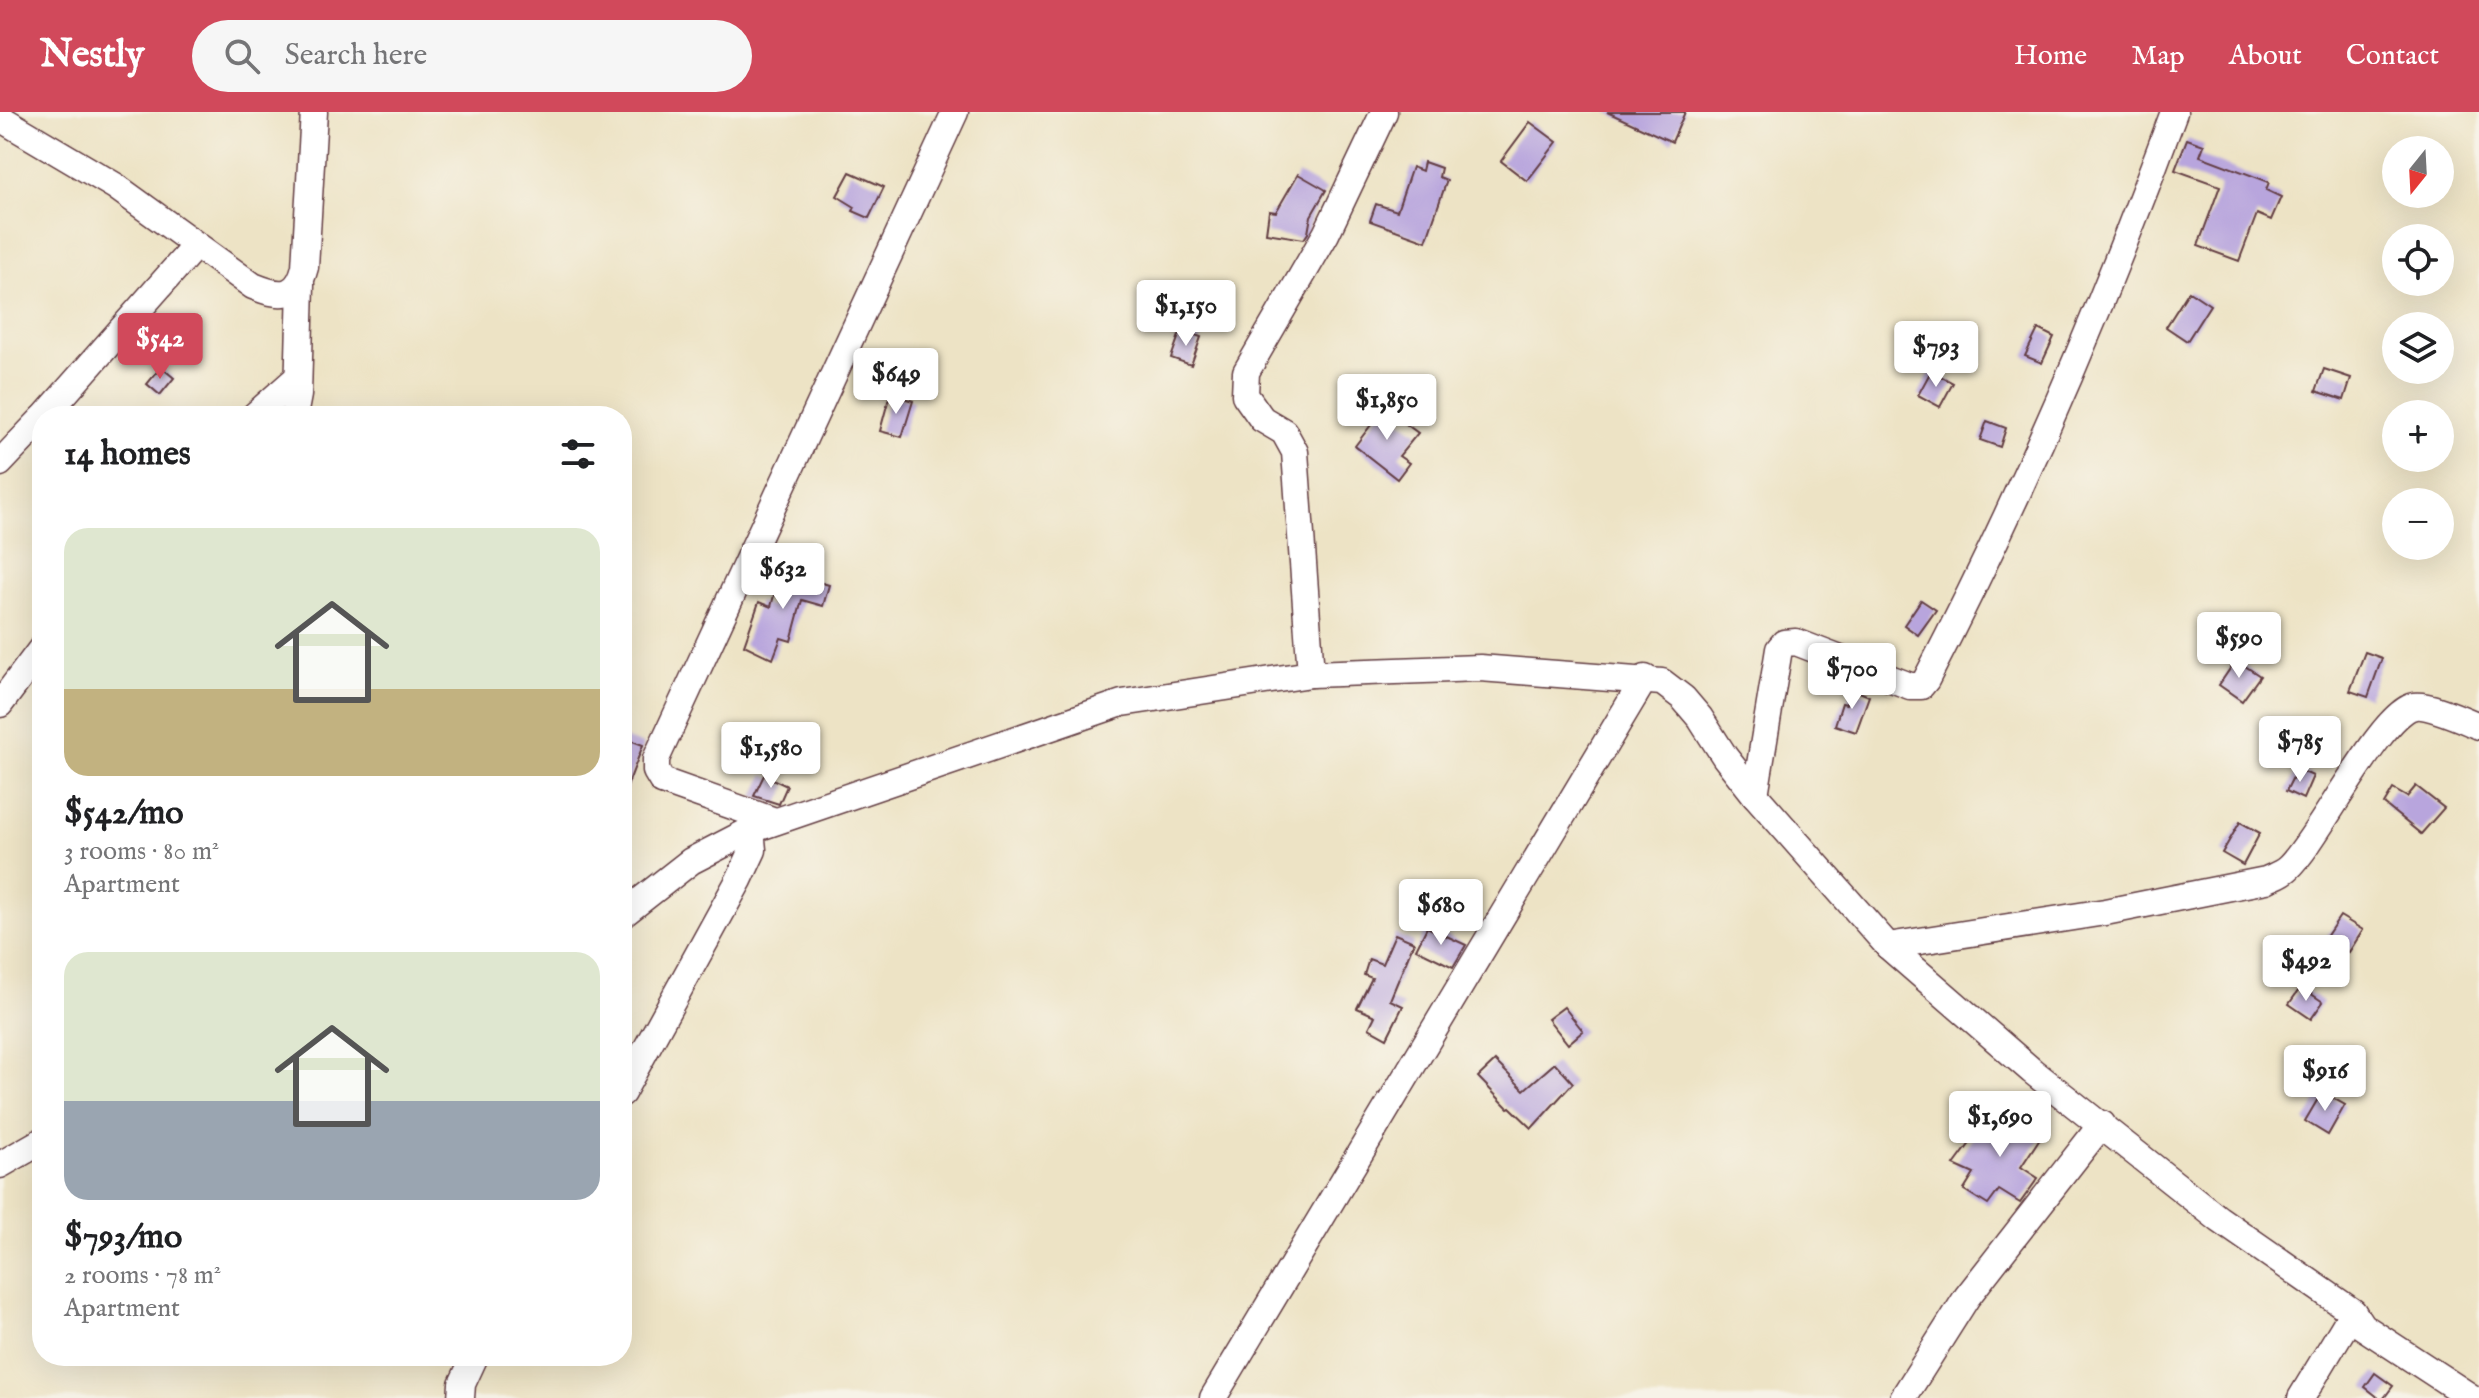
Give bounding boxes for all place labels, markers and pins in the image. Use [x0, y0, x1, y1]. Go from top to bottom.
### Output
pin: $1,150 [1121, 280, 1251, 348]
pin: $542 [113, 313, 207, 381]
pin: $793 [1889, 321, 1983, 389]
pin: $649 [849, 348, 943, 416]
pin: $1,850 [1322, 374, 1452, 442]
pin: $632 [736, 543, 830, 611]
pin: $590 [2192, 612, 2286, 680]
pin: $700 [1805, 643, 1899, 711]
pin: $785 [2253, 716, 2347, 784]
pin: $1,580 [706, 722, 836, 790]
pin: $680 [1394, 879, 1488, 947]
pin: $492 [2259, 935, 2353, 1003]
pin: $916 [2278, 1045, 2372, 1113]
pin: $1,690 [1935, 1091, 2065, 1159]

